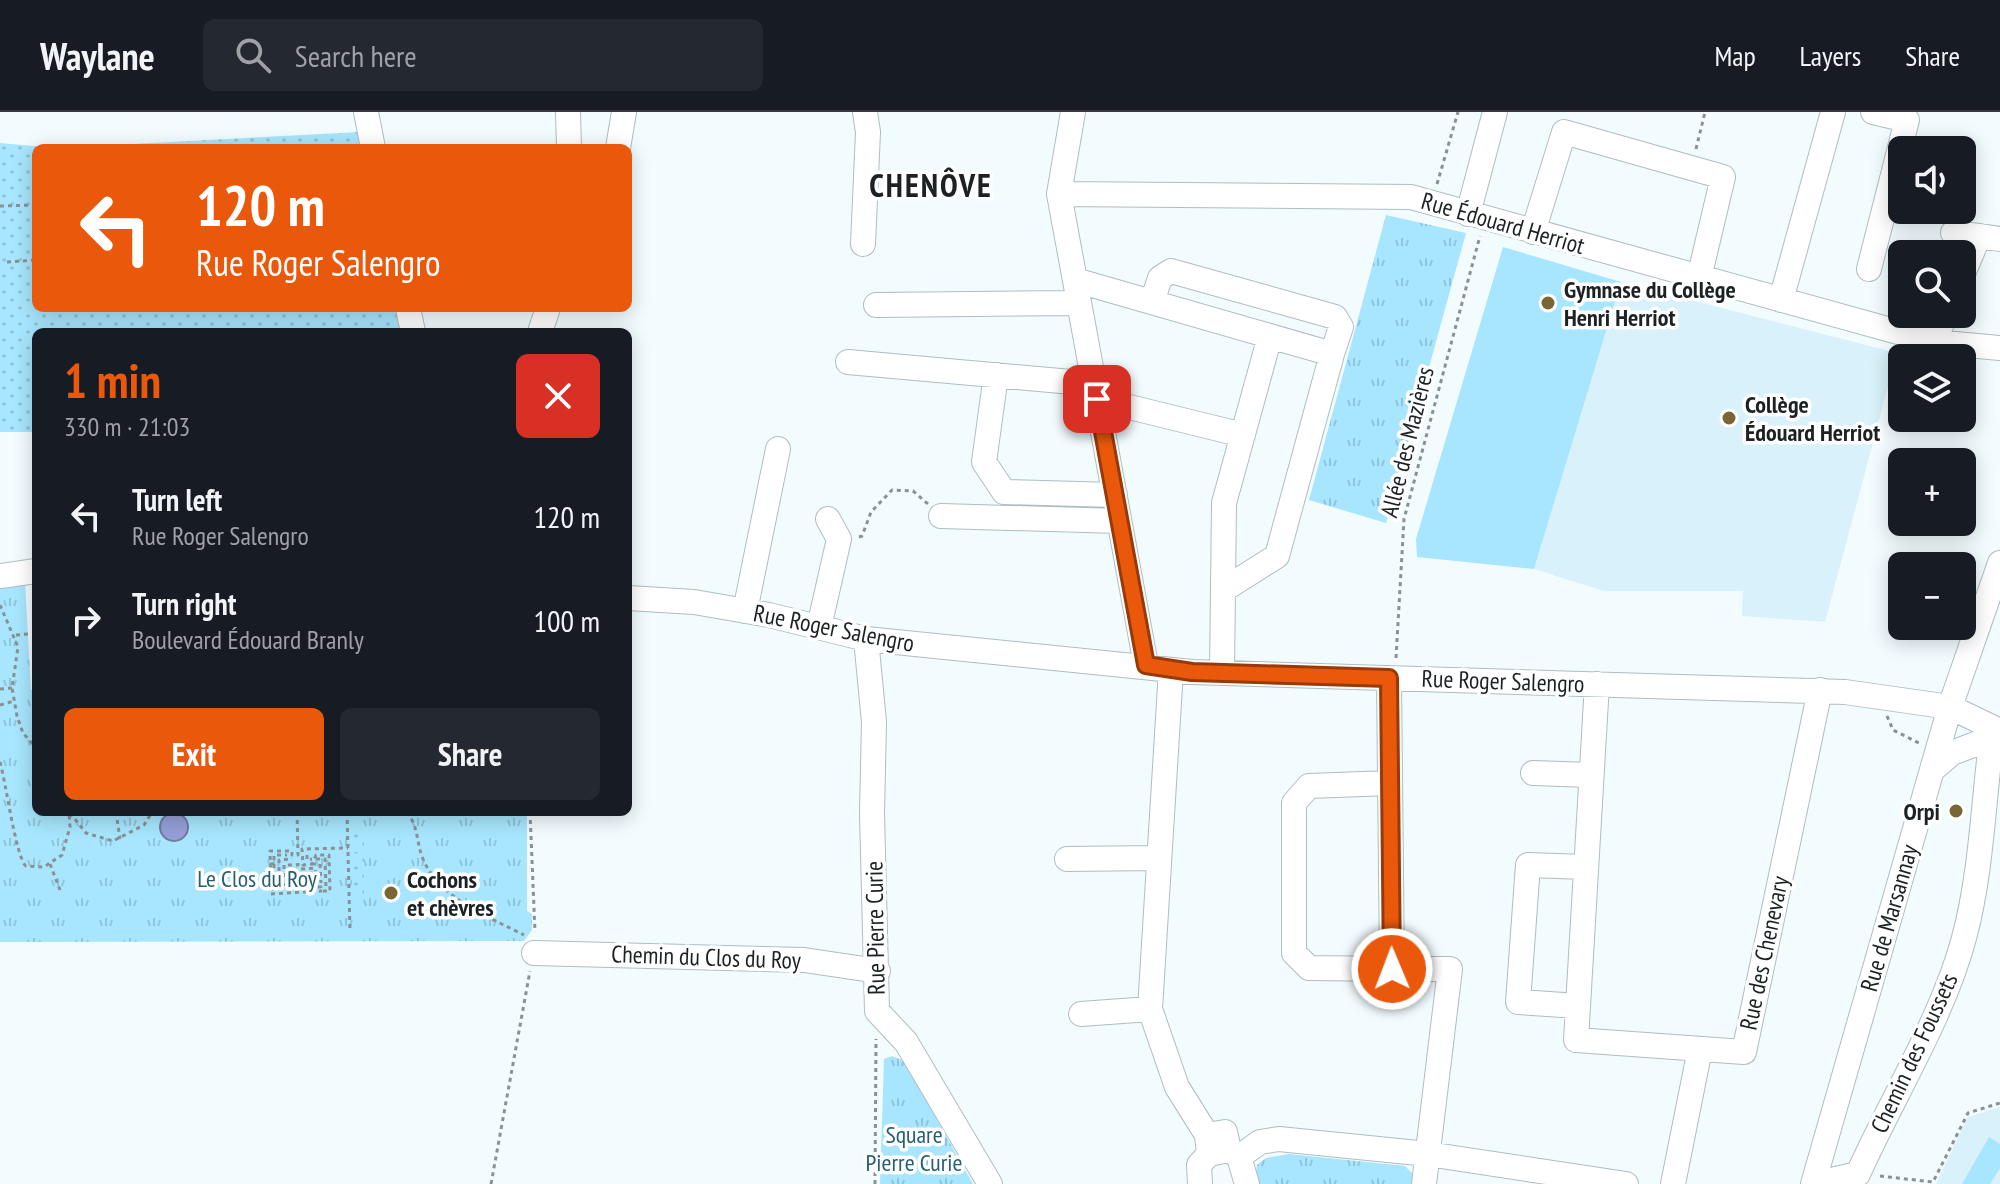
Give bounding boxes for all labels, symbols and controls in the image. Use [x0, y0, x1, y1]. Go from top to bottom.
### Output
search box [203, 19, 763, 91]
text: Waylane [40, 31, 155, 80]
icon: search [231, 33, 275, 77]
text: Search here [295, 36, 417, 75]
text: Map [1714, 37, 1756, 74]
text: Layers [1800, 37, 1861, 74]
text: Share [1905, 37, 1960, 74]
map controls [1888, 136, 1976, 640]
button: sound [1888, 136, 1976, 224]
district label: CHENÔVE [869, 164, 993, 206]
text: 120 m [196, 169, 325, 241]
icon: left [64, 176, 168, 280]
street label: Rue Édouard Herriot [1418, 185, 1588, 261]
text: Rue Roger Salengro [196, 239, 441, 286]
button: search [1888, 240, 1976, 328]
place label: Gymnase du Collège Henri Herriot [1564, 274, 1736, 333]
marker: Gymnase du Collège Henri Herriot [1539, 294, 1557, 312]
button: layers [1888, 344, 1976, 432]
text: 1 min [64, 349, 161, 411]
button: close [516, 354, 600, 438]
street label: Allée des Mazières [1373, 364, 1441, 520]
pin [1063, 365, 1131, 433]
icon: arrive [1075, 377, 1119, 421]
place label: Collège Édouard Herriot [1745, 389, 1880, 448]
marker: Collège Édouard Herriot [1720, 409, 1738, 427]
text: 330 m · 21:03 [64, 410, 190, 443]
button: + [1888, 448, 1976, 536]
text: Turn left [132, 480, 222, 519]
icon: left [64, 494, 108, 538]
text: 120 m [534, 497, 600, 536]
text: Rue Roger Salengro [132, 519, 309, 552]
button: − [1888, 552, 1976, 640]
text: Turn right [132, 584, 236, 623]
street label: Rue Roger Salengro [751, 597, 917, 659]
icon: right [64, 598, 108, 642]
text: 100 m [534, 601, 600, 640]
text: Boulevard Édouard Branly [132, 623, 364, 656]
street label: Rue Roger Salengro [1421, 663, 1585, 699]
button: Exit [64, 708, 324, 800]
button: Share [340, 708, 600, 800]
place label: Orpi [1904, 796, 1940, 827]
marker: Orpi [1947, 802, 1965, 820]
street label: Rue de Marsannay [1853, 841, 1925, 995]
street label: Rue Pierre Curie [858, 861, 892, 995]
park label: Le Clos du Roy [197, 863, 317, 894]
place label: Cochons et chèvres [407, 864, 494, 923]
street label: Rue des Chenevary [1733, 873, 1795, 1033]
marker: Cochons et chèvres [382, 884, 400, 902]
position arrow [1350, 927, 1434, 1011]
street label: Chemin du Clos du Roy [611, 938, 801, 976]
street label: Chemin des Foussets [1863, 968, 1965, 1138]
park label: Square Pierre Curie [866, 1119, 962, 1178]

